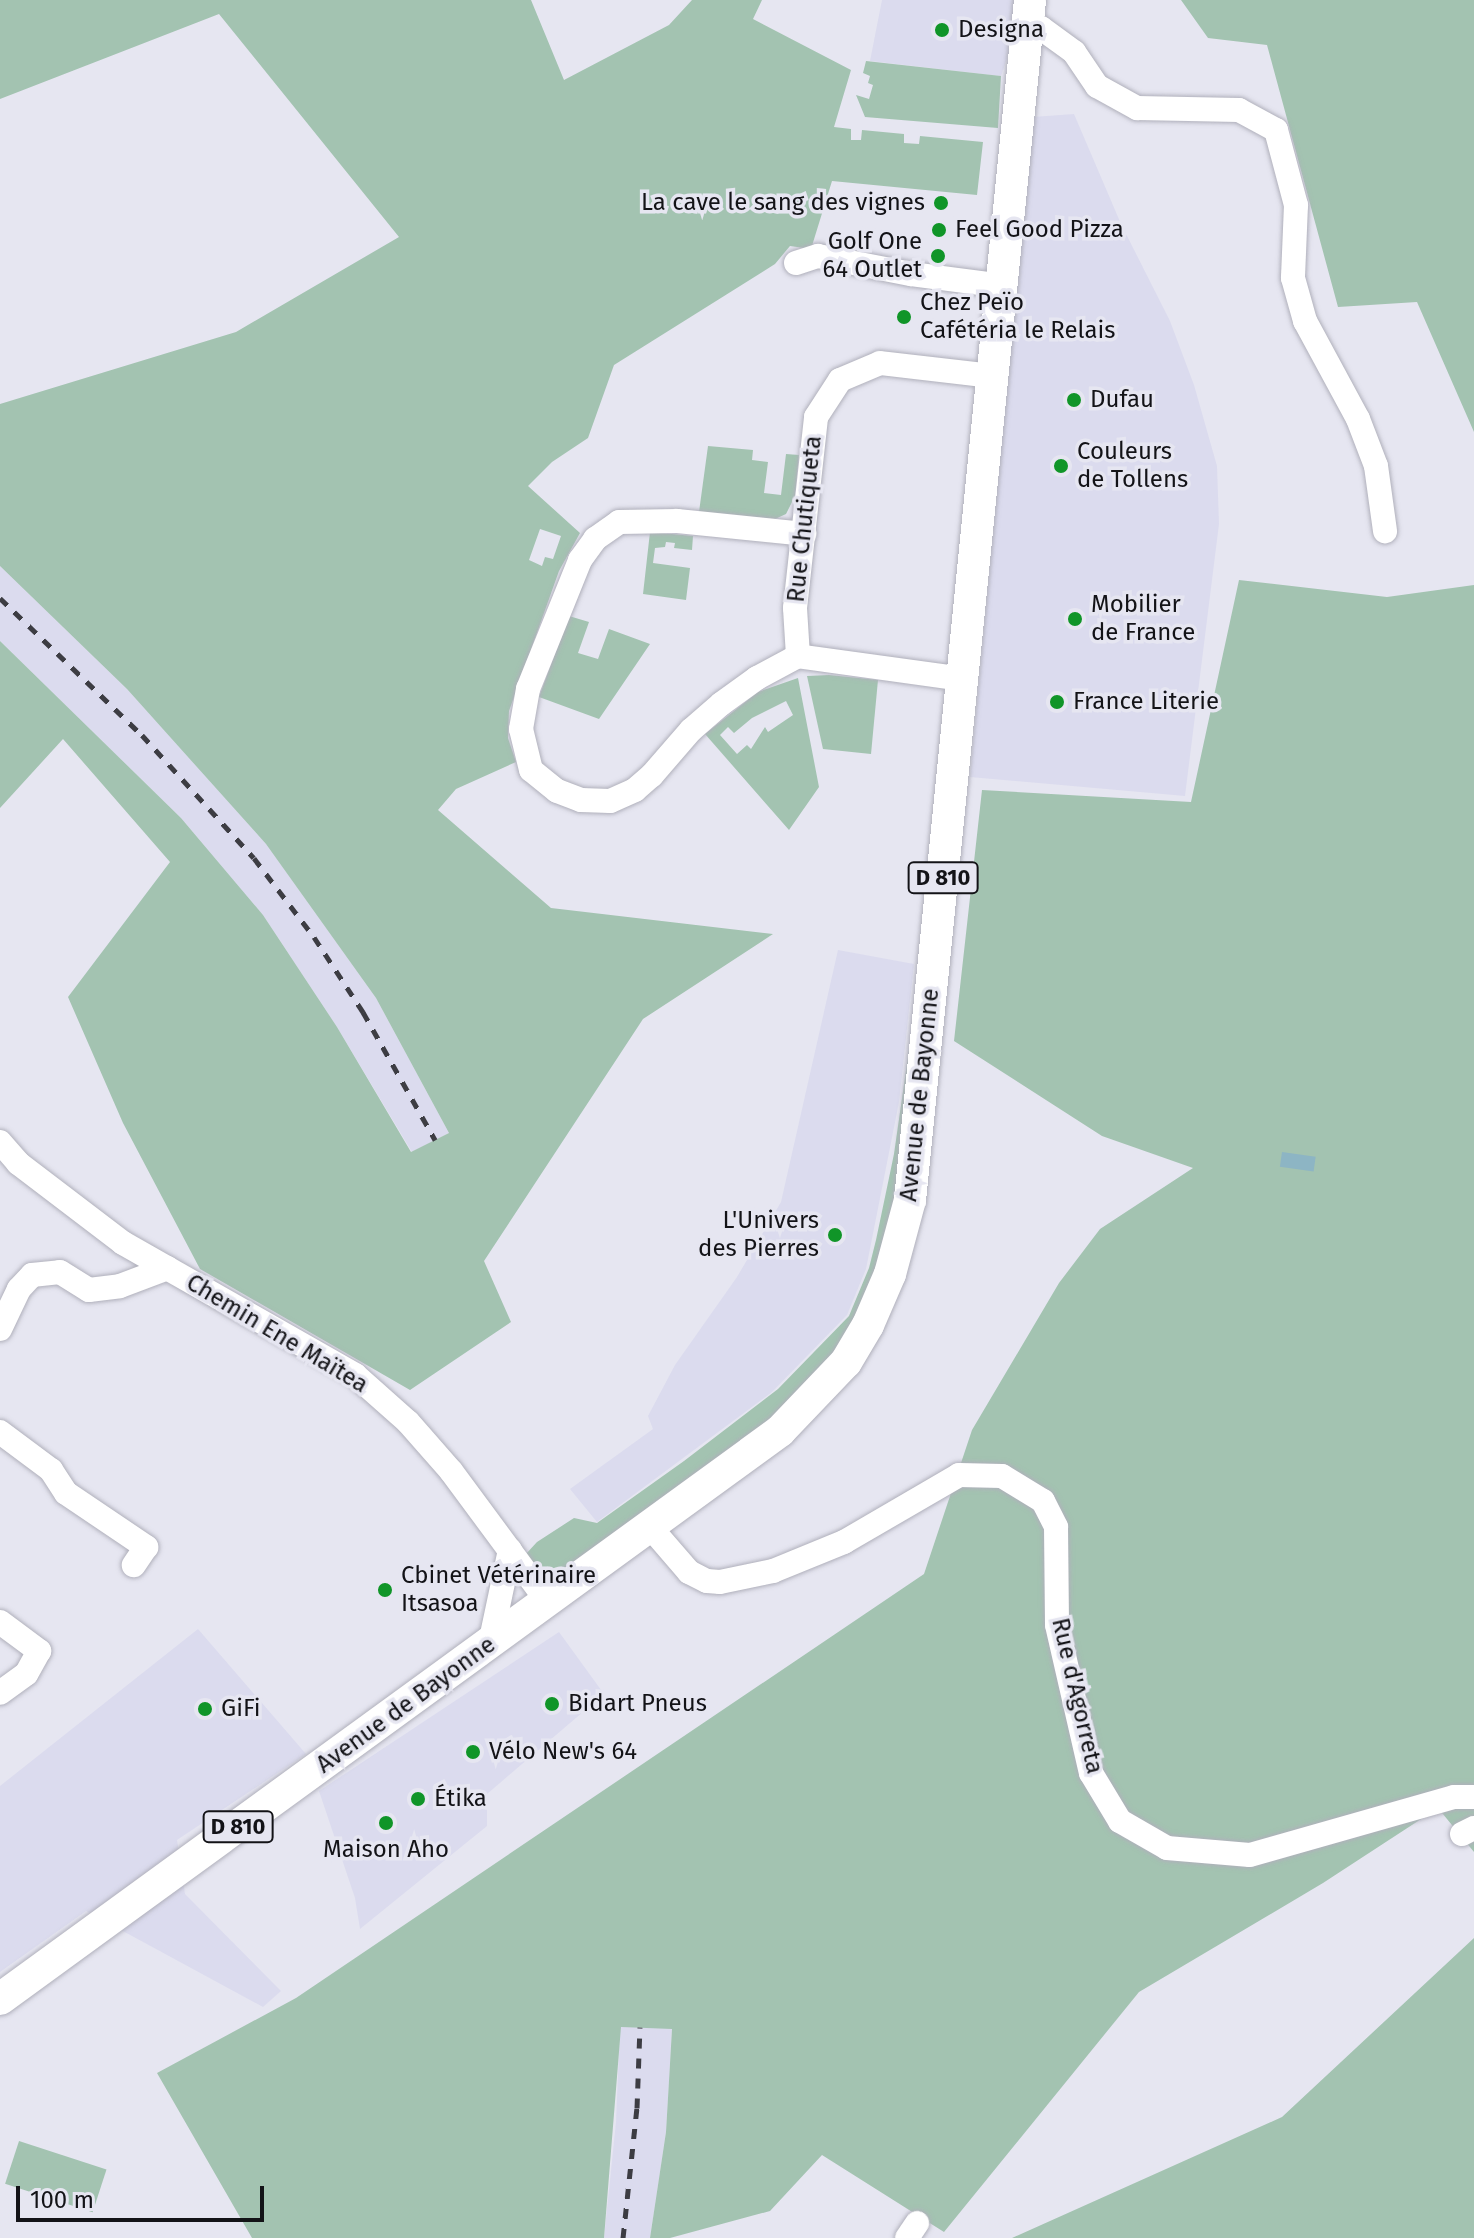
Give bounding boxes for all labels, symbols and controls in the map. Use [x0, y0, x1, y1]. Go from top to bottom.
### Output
place label: Designa [958, 16, 1044, 44]
marker: Designa [933, 21, 951, 39]
place label: La cave le sang des vignes [641, 189, 925, 217]
marker: La cave le sang des vignes [932, 194, 950, 212]
place label: Feel Good Pizza [955, 216, 1124, 244]
marker: Feel Good Pizza [930, 221, 948, 239]
place label: Golf One 64 Outlet [822, 228, 922, 284]
marker: Golf One 64 Outlet [929, 247, 947, 265]
place label: Chez Peïo Cafétéria le Relais [920, 289, 1116, 345]
marker: Chez Peïo Cafétéria le Relais [895, 308, 913, 326]
place label: Dufau [1090, 386, 1154, 414]
marker: Dufau [1065, 391, 1083, 409]
street label: Rue Chutiqueta [782, 434, 828, 604]
place label: Couleurs de Tollens [1077, 438, 1188, 494]
marker: Couleurs de Tollens [1052, 457, 1070, 475]
place label: Mobilier de France [1091, 591, 1195, 647]
marker: Mobilier de France [1066, 610, 1084, 628]
place label: France Literie [1073, 688, 1219, 716]
marker: France Literie [1048, 693, 1066, 711]
road number: D 810 [907, 860, 979, 896]
street label: Avenue de Bayonne [894, 987, 946, 1203]
place label: L'Univers des Pierres [698, 1207, 819, 1263]
marker: L'Univers des Pierres [826, 1226, 844, 1244]
street label: Chemin Ene Maïtea [181, 1268, 373, 1400]
place label: Cbinet Vétérinaire Itsasoa [401, 1562, 596, 1618]
marker: Cbinet Vétérinaire Itsasoa [376, 1581, 394, 1599]
street label: Rue d'Agorreta [1045, 1615, 1109, 1777]
street label: Avenue de Bayonne [311, 1630, 501, 1780]
place label: Bidart Pneus [568, 1690, 707, 1718]
place label: GiFi [221, 1695, 261, 1723]
marker: Bidart Pneus [543, 1695, 561, 1713]
marker: GiFi [196, 1700, 214, 1718]
place label: Vélo New's 64 [489, 1738, 637, 1766]
marker: Vélo New's 64 [464, 1743, 482, 1761]
place label: Étika [434, 1785, 487, 1813]
marker: Étika [409, 1790, 427, 1808]
road number: D 810 [202, 1809, 274, 1845]
marker: Maison Aho [377, 1814, 395, 1832]
place label: Maison Aho [323, 1836, 449, 1864]
scale bar [20, 2170, 268, 2220]
text: 100 m [30, 2186, 94, 2214]

